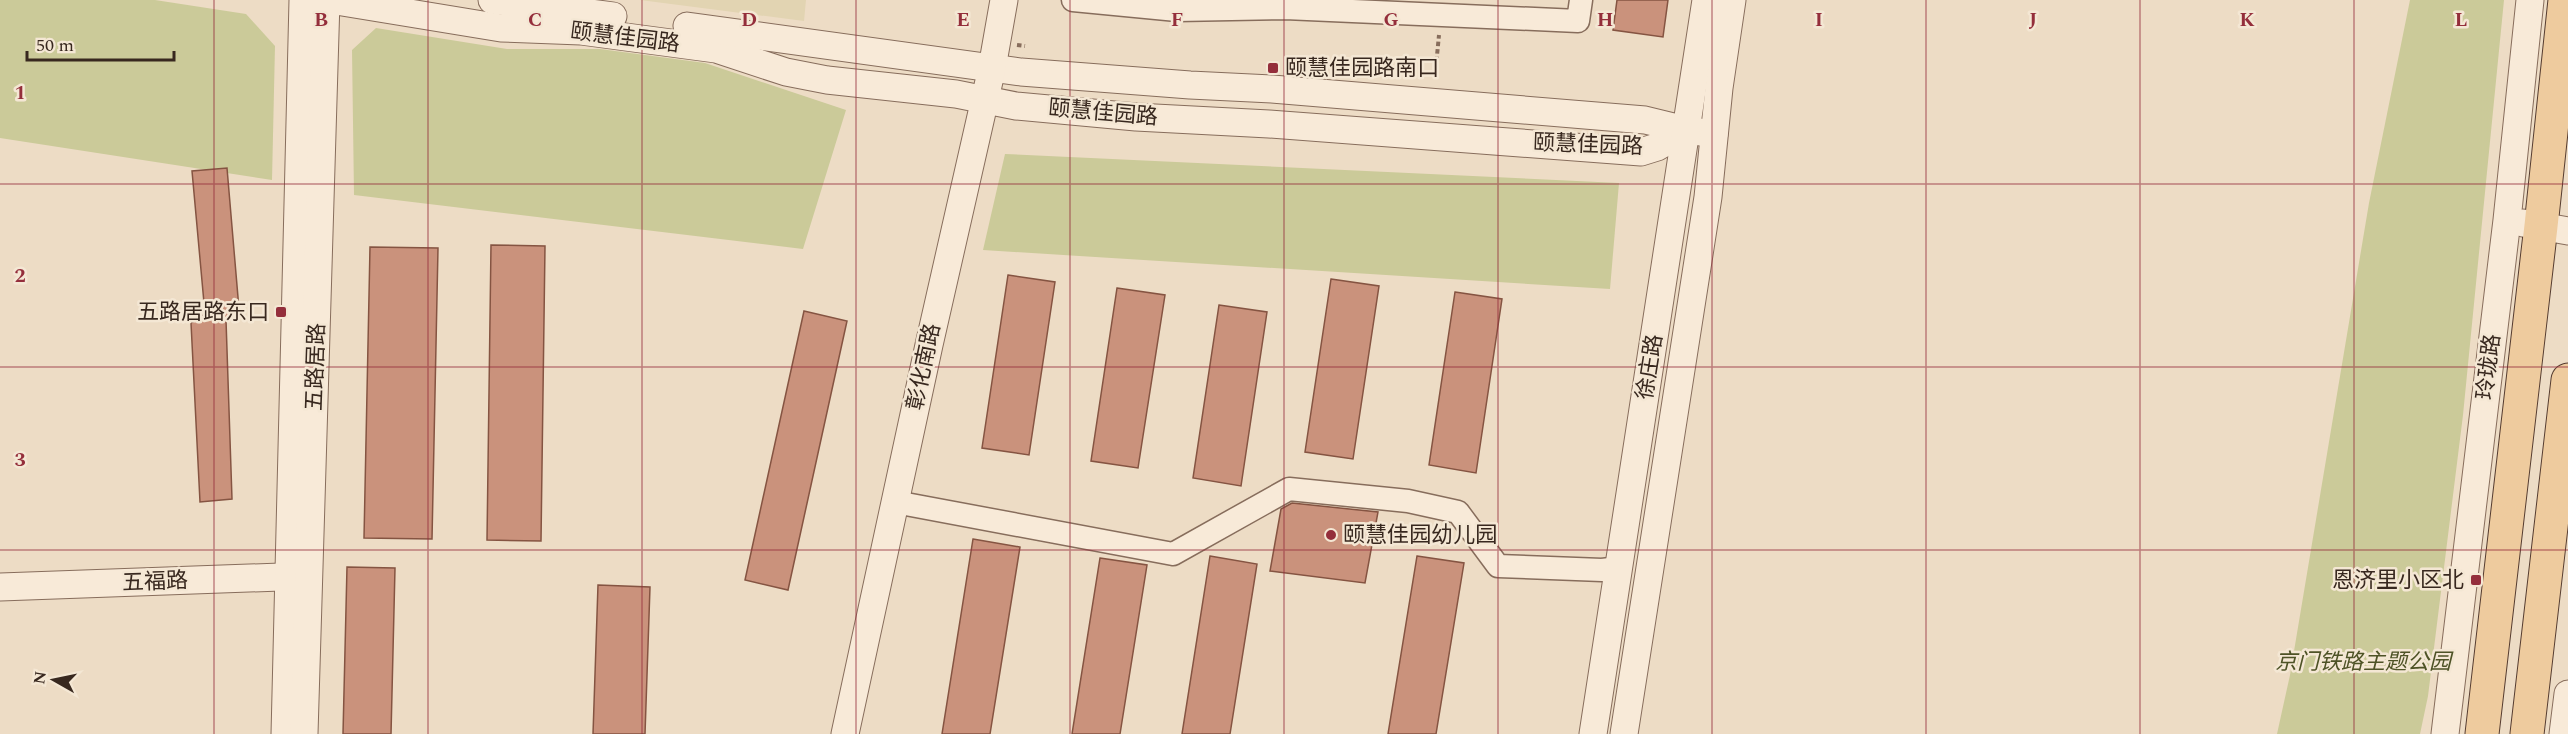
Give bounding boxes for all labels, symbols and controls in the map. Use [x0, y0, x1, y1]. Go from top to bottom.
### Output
text: B [314, 5, 328, 35]
text: C [528, 5, 542, 35]
text: D [741, 5, 757, 35]
text: E [956, 5, 970, 35]
text: F [1171, 5, 1183, 35]
text: G [1383, 5, 1399, 35]
text: H [1597, 5, 1613, 35]
text: I [1815, 5, 1823, 35]
text: J [2029, 5, 2037, 35]
text: K [2239, 5, 2255, 35]
text: L [2455, 5, 2467, 35]
street label: 颐慧佳园路 [568, 15, 682, 61]
scale bar [27, 24, 174, 62]
text: 50 m [36, 32, 74, 59]
place label: 颐慧佳园路南口 [1285, 52, 1439, 85]
marker: 颐慧佳园路南口 [1266, 61, 1280, 75]
text: 1 [14, 78, 26, 108]
street label: 颐慧佳园路 [1047, 92, 1159, 134]
street label: 颐慧佳园路 [1532, 127, 1644, 163]
text: 2 [14, 261, 26, 291]
place label: 五路居路东口 [137, 296, 269, 329]
marker: 五路居路东口 [274, 305, 288, 319]
street label: 彰化南路 [899, 321, 949, 413]
street label: 五路居路 [298, 322, 334, 412]
street label: 徐庄路 [1629, 332, 1671, 402]
street label: 玲珑路 [2469, 332, 2509, 402]
text: 3 [14, 445, 26, 475]
place label: 颐慧佳园幼儿园 [1343, 519, 1497, 552]
marker: 颐慧佳园幼儿园 [1324, 528, 1338, 542]
street label: 五福路 [121, 564, 189, 600]
place label: 恩济里小区北 [2332, 564, 2464, 597]
marker: 恩济里小区北 [2469, 573, 2483, 587]
park label: 京门铁路主题公园 [2275, 646, 2454, 679]
north arrow [24, 650, 84, 710]
text: N [27, 669, 53, 686]

